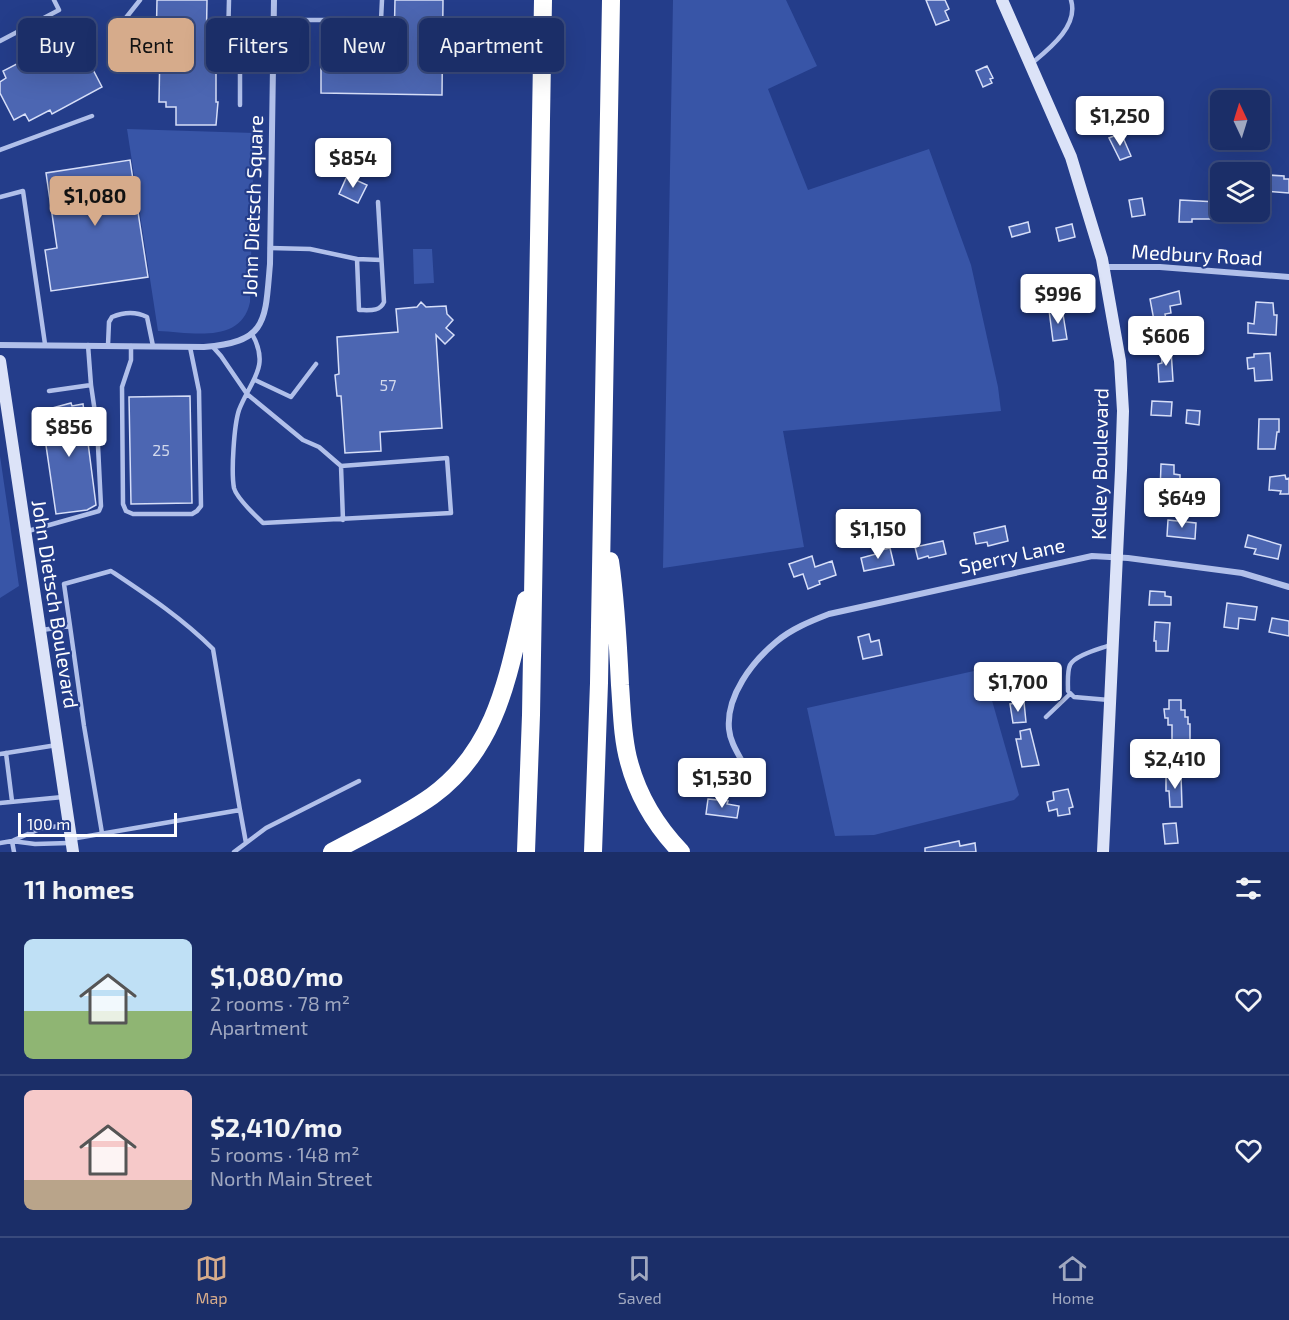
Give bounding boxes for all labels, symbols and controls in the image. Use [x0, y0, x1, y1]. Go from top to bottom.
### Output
chip: Buy [18, 18, 96, 72]
chip: Rent [108, 18, 194, 72]
chip: Filters [206, 18, 309, 72]
chip: New [321, 18, 407, 72]
chip: Apartment [419, 18, 564, 72]
north arrow [1210, 90, 1270, 150]
map controls [1210, 90, 1270, 222]
pin: $1,250 [1071, 96, 1169, 147]
text: $1,250 [1090, 103, 1150, 127]
street label: John Dietsch Square [237, 115, 267, 297]
pin: $854 [317, 138, 389, 189]
text: $854 [329, 145, 377, 169]
button: layers [1210, 162, 1270, 222]
pin: $1,080 [46, 176, 144, 227]
text: $1,080 [64, 183, 126, 207]
street label: Medbury Road [1131, 239, 1263, 269]
pin: $996 [1022, 274, 1094, 325]
text: $996 [1035, 281, 1082, 305]
pin: $606 [1130, 316, 1202, 367]
text: $606 [1142, 323, 1190, 347]
house number: 57 [380, 375, 396, 394]
street label: Kelley Boulevard [1086, 388, 1112, 540]
pin: $856 [33, 407, 105, 458]
text: $856 [46, 414, 92, 438]
house number: 25 [152, 440, 170, 459]
pin: $649 [1146, 478, 1218, 529]
text: $649 [1158, 485, 1206, 509]
street label: John Dietsch Boulevard [28, 498, 84, 710]
pin: $1,150 [829, 509, 927, 560]
text: $1,150 [850, 516, 906, 540]
street label: Sperry Lane [957, 532, 1067, 578]
pin: $1,700 [969, 662, 1067, 713]
text: $1,700 [988, 669, 1048, 693]
pin: $2,410 [1126, 739, 1224, 790]
text: $2,410 [1144, 746, 1206, 770]
pin: $1,530 [673, 758, 771, 809]
text: $1,530 [692, 765, 752, 789]
scale bar [18, 810, 177, 838]
text: 100 m [27, 814, 70, 833]
icon: filters [1232, 872, 1265, 905]
text: 11 homes [24, 873, 134, 904]
text: $1,080/mo [210, 960, 343, 991]
icon: home [72, 963, 144, 1035]
icon: heart [1232, 983, 1265, 1016]
text: 2 rooms · 78 m² [210, 991, 350, 1015]
text: Apartment [210, 1015, 308, 1039]
text: $2,410/mo [210, 1111, 342, 1142]
icon: home [72, 1114, 144, 1186]
icon: heart [1232, 1134, 1265, 1167]
text: 5 rooms · 148 m² [210, 1142, 360, 1166]
text: North Main Street [210, 1166, 372, 1190]
tab: Map [195, 1252, 228, 1307]
tab: Saved [618, 1252, 662, 1307]
tab: Home [1052, 1252, 1094, 1307]

